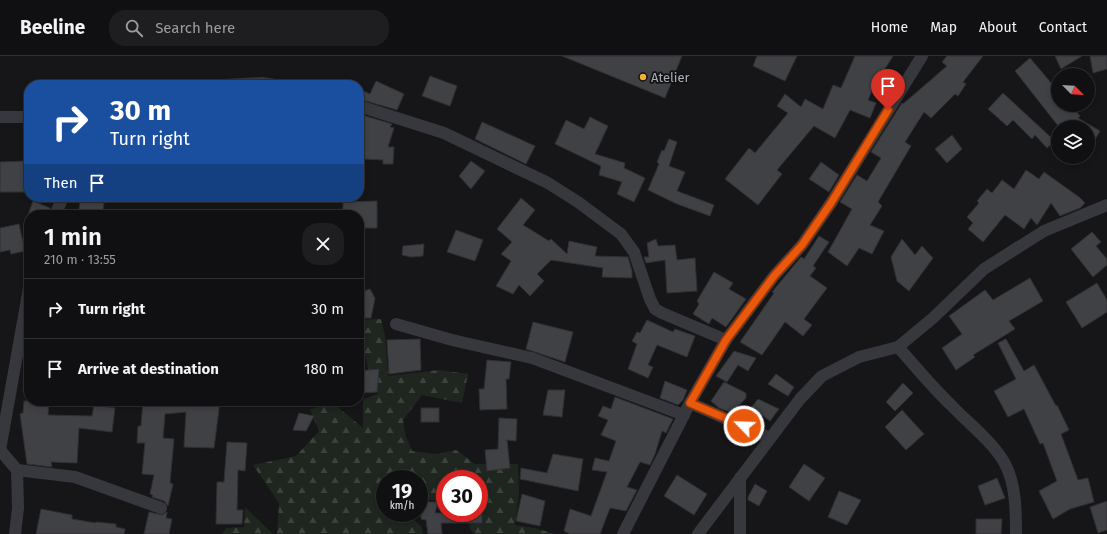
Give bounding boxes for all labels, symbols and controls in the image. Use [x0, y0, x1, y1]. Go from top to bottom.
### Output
search box [109, 10, 389, 46]
text: Beeline [20, 16, 85, 39]
icon: search [123, 17, 145, 39]
text: Search here [155, 19, 235, 37]
text: Home [871, 19, 908, 36]
text: Map [930, 19, 957, 36]
text: About [979, 19, 1017, 36]
text: Contact [1039, 19, 1087, 36]
north arrow [1051, 68, 1095, 112]
map controls [1051, 68, 1095, 164]
pin [871, 69, 905, 110]
place label: Atelier [651, 70, 690, 85]
marker: Atelier [638, 72, 648, 82]
icon: arrive [877, 75, 899, 97]
text: 30 m [110, 94, 171, 127]
icon: right [44, 96, 96, 148]
button: layers [1051, 120, 1095, 164]
text: Turn right [110, 128, 190, 150]
icon: arrive [86, 172, 108, 194]
text: Then [44, 174, 78, 192]
text: 1 min [44, 223, 102, 251]
button: close [302, 223, 344, 265]
text: 210 m · 13:55 [44, 252, 116, 267]
icon: right [44, 298, 66, 320]
text: Turn right [78, 300, 145, 318]
text: 30 m [311, 300, 344, 318]
icon: arrive [44, 358, 66, 380]
text: Arrive at destination [78, 360, 219, 378]
text: 180 m [304, 360, 344, 378]
position arrow [723, 405, 765, 447]
speed limit sign: 30 [436, 470, 488, 522]
text: 19 [392, 479, 412, 503]
text: km/h [390, 500, 414, 512]

